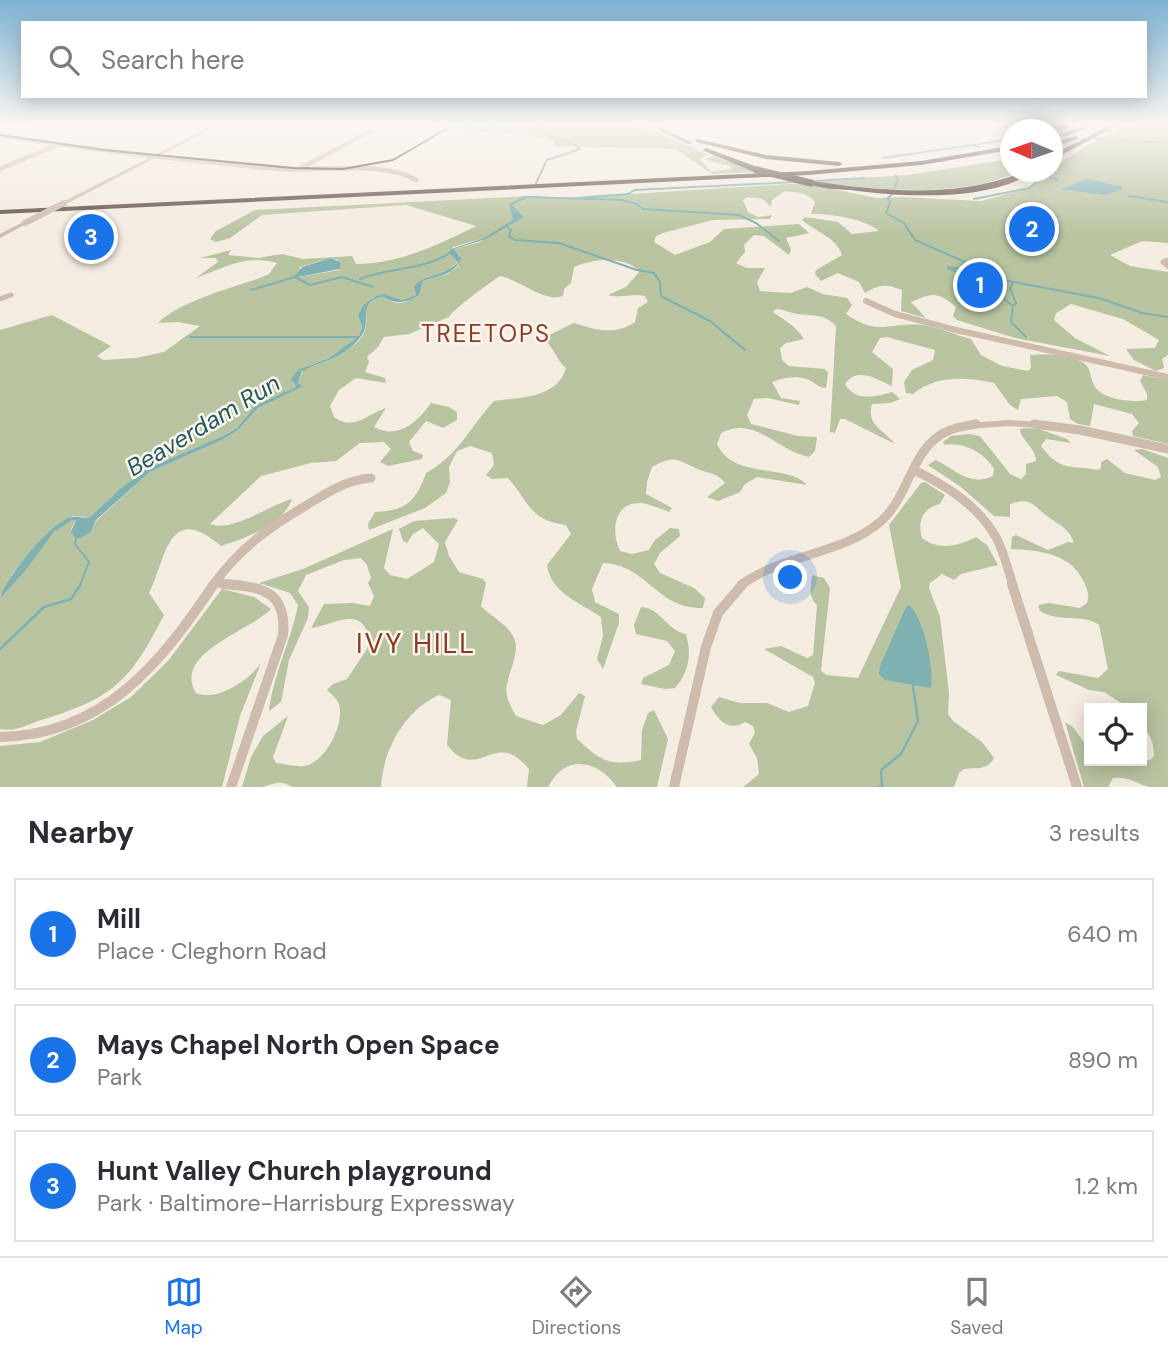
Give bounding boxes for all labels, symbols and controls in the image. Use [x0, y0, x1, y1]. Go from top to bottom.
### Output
search box [21, 21, 1147, 98]
icon: search [45, 41, 83, 79]
text: Search here [101, 43, 244, 77]
north arrow [1000, 119, 1063, 182]
pin: 2 [1009, 203, 1055, 255]
pin: 3 [68, 211, 114, 263]
pin: 1 [957, 259, 1003, 311]
district label: TREETOPS [421, 318, 551, 349]
water label: Beaverdam Run [121, 367, 285, 483]
your location [773, 560, 807, 594]
district label: IVY HILL [356, 625, 476, 662]
map controls [1084, 703, 1147, 766]
button: locate [1084, 703, 1147, 766]
text: Nearby [28, 813, 134, 852]
text: 3 results [1049, 818, 1140, 848]
text: Mill [97, 902, 141, 936]
text: 1 [49, 919, 57, 949]
text: 640 m [1067, 919, 1138, 949]
text: Place · Cleghorn Road [97, 936, 327, 966]
text: Mays Chapel North Open Space [97, 1028, 500, 1062]
text: 2 [46, 1045, 60, 1075]
text: 890 m [1068, 1045, 1138, 1075]
text: Park [97, 1062, 142, 1092]
text: Hunt Valley Church playground [97, 1154, 492, 1188]
text: 3 [46, 1171, 60, 1201]
text: 1.2 km [1075, 1171, 1138, 1201]
text: Park · Baltimore-Harrisburg Expressway [97, 1188, 515, 1218]
tab: Map [165, 1273, 203, 1340]
tab: Directions [532, 1273, 621, 1340]
tab: Saved [950, 1273, 1003, 1340]

